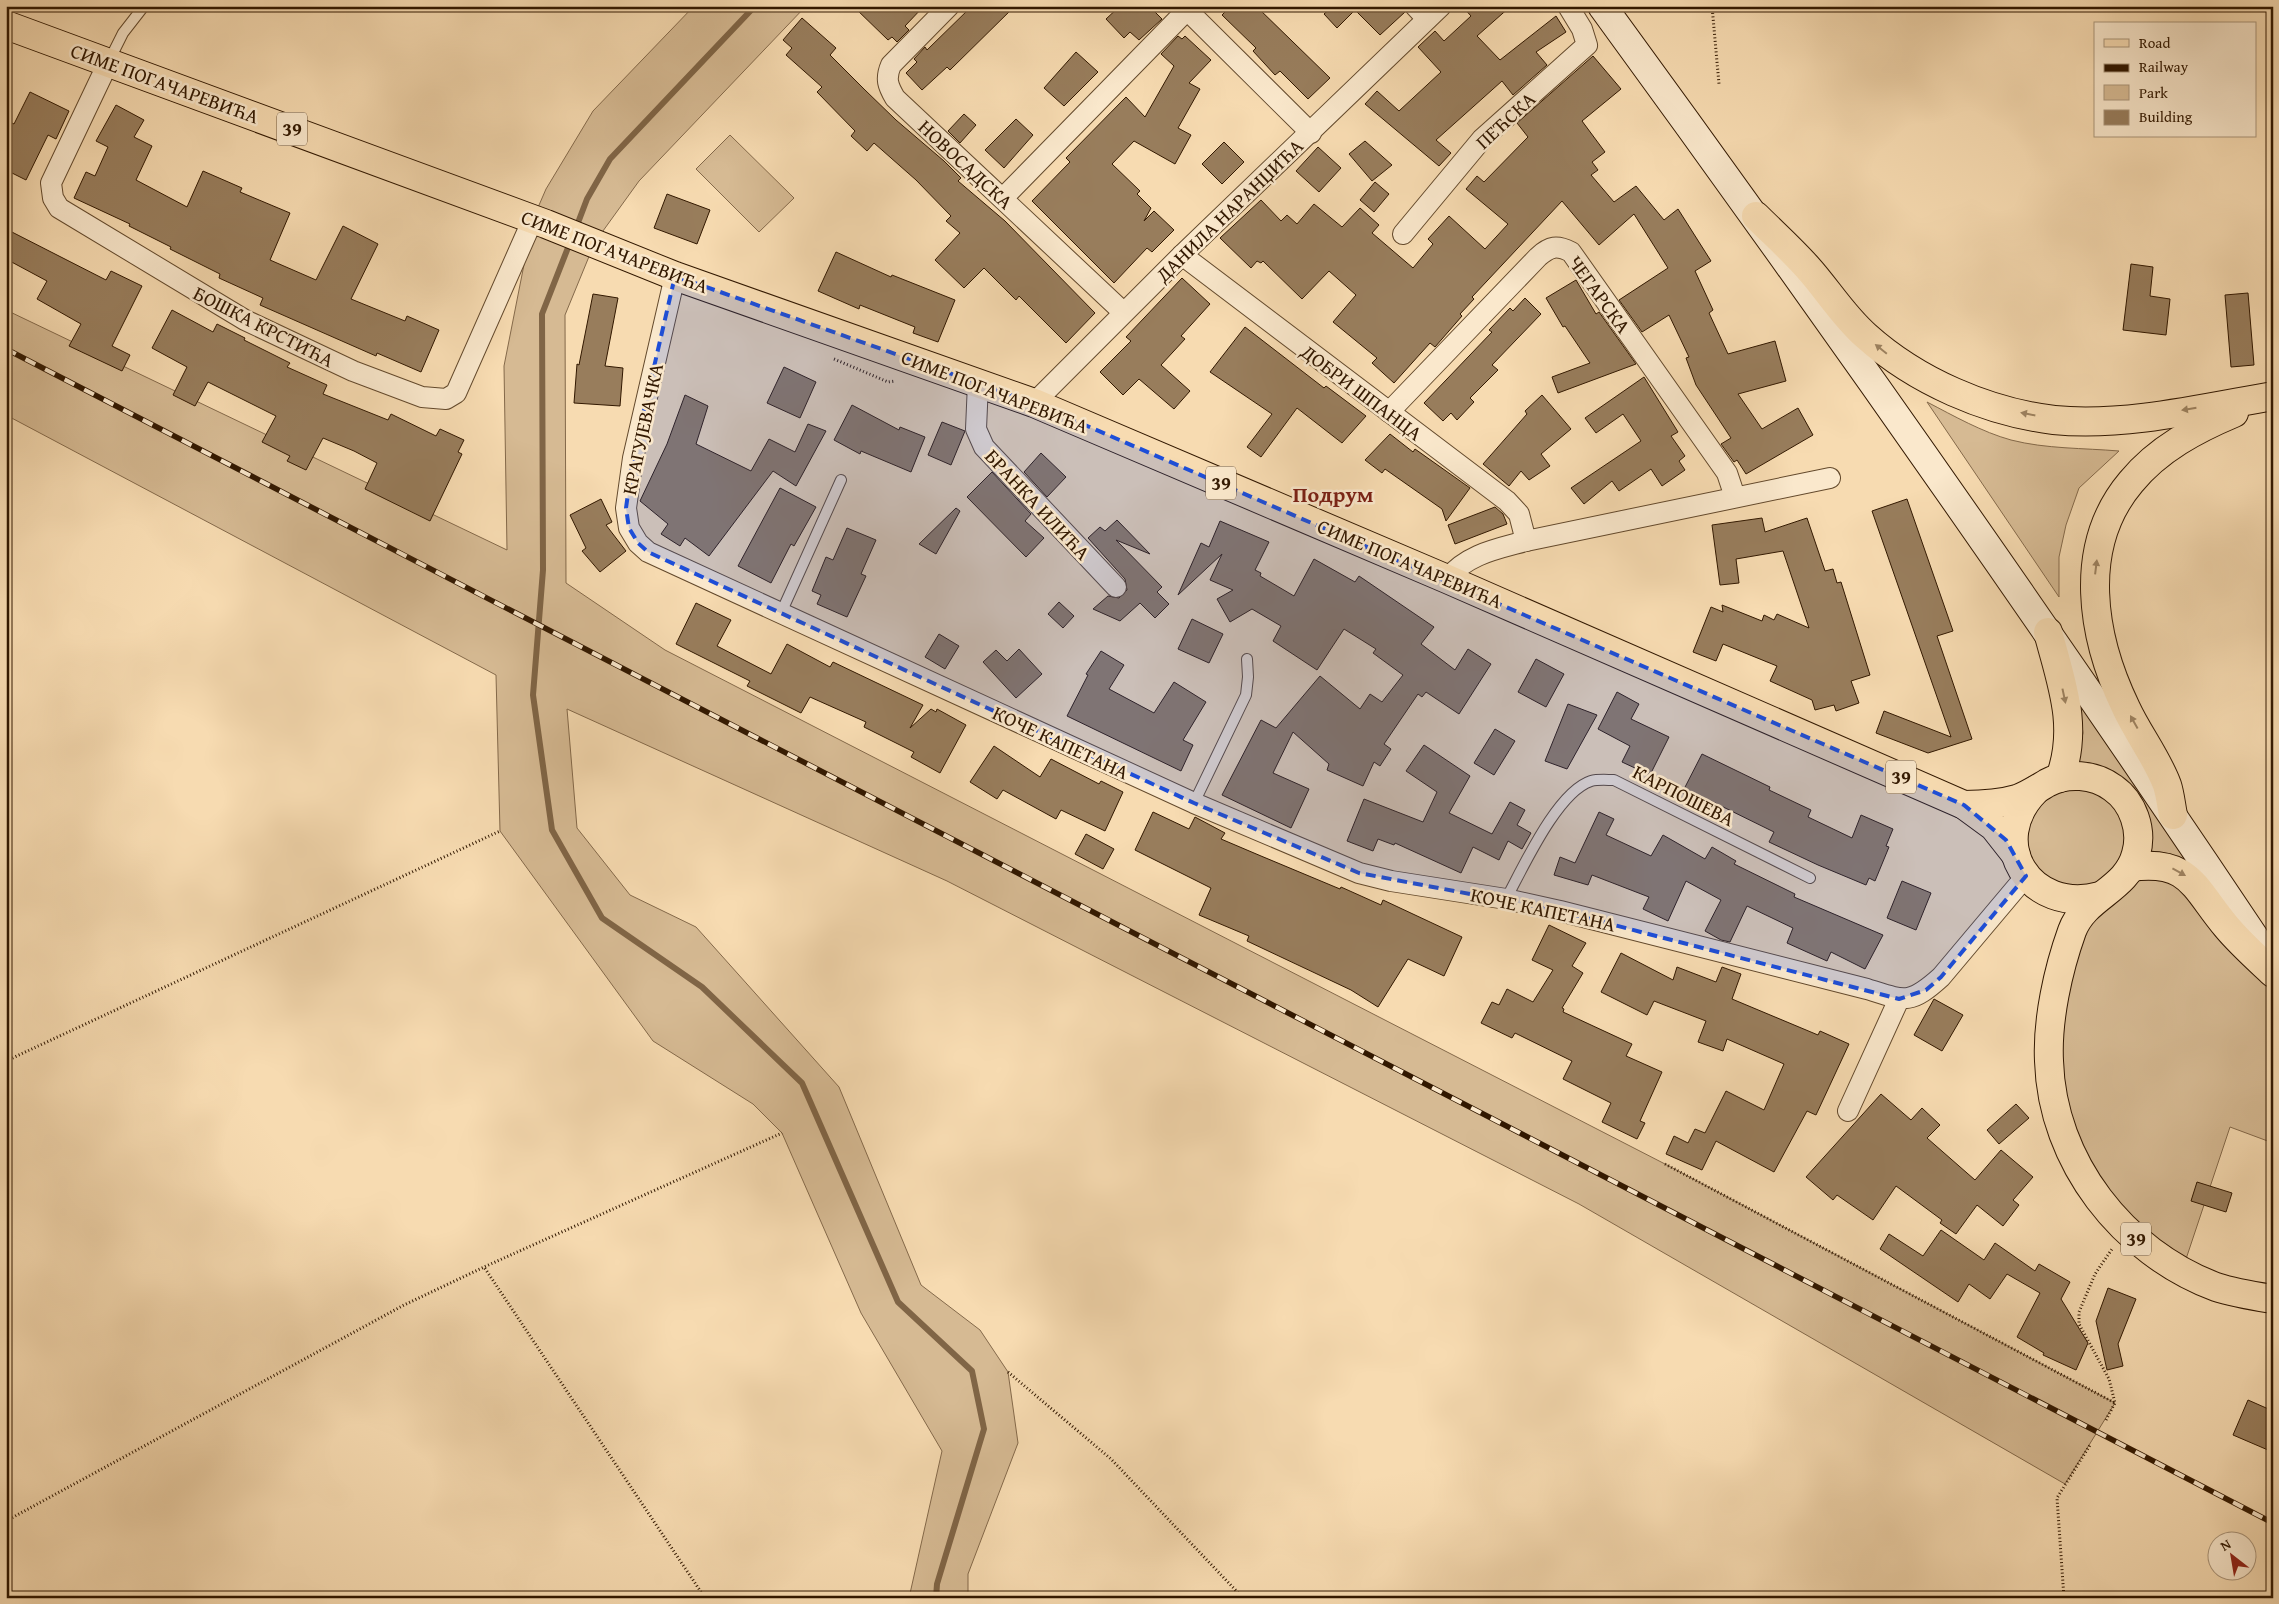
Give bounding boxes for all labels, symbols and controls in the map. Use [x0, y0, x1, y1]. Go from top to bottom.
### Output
legend [2094, 22, 2256, 138]
text: Road [2139, 32, 2170, 53]
street label: СИМЕ ПОГАЧАРЕВИЋА [67, 35, 263, 131]
text: Railway [2139, 56, 2189, 77]
text: Park [2139, 82, 2168, 103]
street label: ПЕЋСКА [1468, 85, 1542, 155]
text: Building [2139, 106, 2193, 127]
road number: 39 [277, 112, 307, 146]
street label: НОВОСАДСКА [912, 112, 1020, 216]
street label: ДАНИЛА НАРАНЏИЋА [1148, 132, 1309, 289]
street label: СИМЕ ПОГАЧАРЕВИЋА [517, 202, 713, 300]
street label: ЧЕГАРСКА [1562, 249, 1638, 339]
street label: БОШКА КРСТИЋА [189, 278, 339, 374]
street label: ДОБРИ ШПАНЦА [1295, 336, 1429, 447]
street label: СИМЕ ПОГАЧАРЕВИЋА [897, 342, 1093, 440]
one-way arrow [1875, 343, 1888, 354]
street label: КРАГУЈЕВАЧКА [614, 361, 670, 497]
one-way arrow [2181, 406, 2197, 414]
one-way arrow [2020, 410, 2036, 418]
street label: БРАНКА ИЛИЋА [979, 442, 1097, 566]
road number: 39 [1206, 466, 1236, 499]
district label: Подрум [1293, 478, 1373, 510]
street label: СИМЕ ПОГАЧАРЕВИЋА [1313, 511, 1507, 615]
one-way arrow [2092, 559, 2100, 575]
one-way arrow [2060, 689, 2068, 704]
street label: КОЧЕ КАПЕТАНА [988, 698, 1134, 786]
one-way arrow [2129, 716, 2138, 729]
street label: КАРПОШЕВА [1628, 757, 1740, 833]
road number: 39 [1886, 760, 1916, 794]
one-way arrow [2172, 868, 2185, 877]
street label: КОЧЕ КАПЕТАНА [1468, 879, 1618, 939]
road number: 39 [2121, 1222, 2151, 1256]
north arrow [2206, 1532, 2256, 1582]
text: N [2216, 1534, 2235, 1556]

